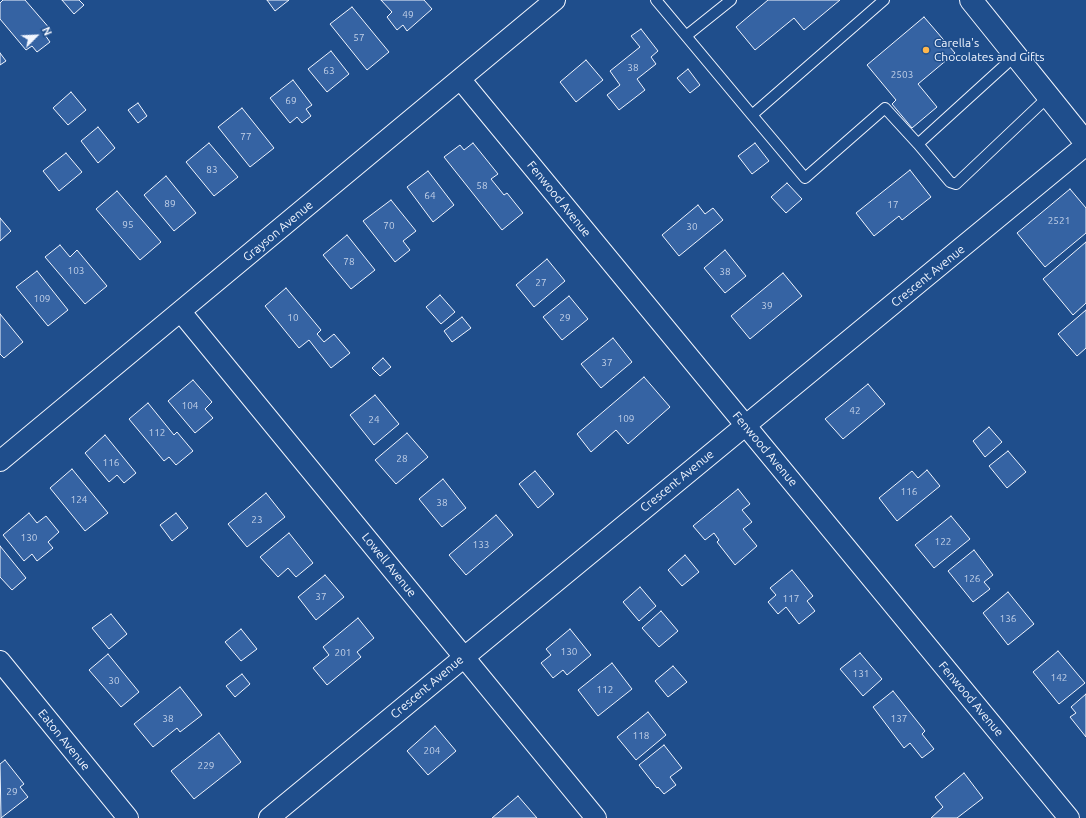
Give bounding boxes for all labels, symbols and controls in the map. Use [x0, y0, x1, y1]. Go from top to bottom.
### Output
house number: 49 [402, 9, 414, 21]
north arrow [16, 16, 56, 56]
text: N [40, 25, 54, 37]
house number: 57 [353, 32, 365, 44]
place label: Carella's Chocolates and Gifts [934, 36, 1045, 64]
marker: Carella's Chocolates and Gifts [921, 45, 931, 55]
house number: 38 [627, 62, 639, 74]
house number: 63 [323, 65, 335, 77]
house number: 2503 [891, 69, 913, 81]
house number: 69 [285, 95, 297, 107]
house number: 77 [240, 131, 252, 143]
street label: Fenwood Avenue [524, 158, 594, 240]
house number: 83 [206, 164, 218, 176]
house number: 58 [476, 180, 488, 192]
house number: 64 [424, 190, 436, 202]
house number: 89 [164, 198, 176, 210]
street label: Grayson Avenue [240, 198, 316, 264]
house number: 17 [887, 199, 899, 211]
house number: 2521 [1048, 215, 1070, 227]
house number: 95 [122, 219, 134, 231]
house number: 70 [383, 220, 395, 232]
house number: 30 [686, 221, 698, 233]
street label: Crescent Avenue [888, 242, 968, 310]
house number: 78 [343, 256, 355, 268]
house number: 103 [68, 265, 84, 277]
house number: 38 [719, 266, 731, 278]
house number: 27 [535, 277, 547, 289]
house number: 109 [34, 293, 50, 305]
house number: 39 [761, 300, 773, 312]
house number: 10 [287, 312, 299, 324]
house number: 29 [559, 312, 571, 324]
house number: 37 [601, 357, 613, 369]
house number: 104 [182, 400, 198, 412]
house number: 42 [849, 405, 861, 417]
street label: Fenwood Avenue [729, 409, 801, 489]
house number: 109 [618, 413, 634, 425]
house number: 24 [368, 414, 380, 426]
house number: 112 [149, 427, 165, 439]
street label: Crescent Avenue [637, 447, 717, 515]
house number: 28 [396, 453, 408, 465]
house number: 116 [103, 457, 119, 469]
house number: 116 [901, 486, 917, 498]
house number: 124 [71, 494, 87, 506]
house number: 38 [436, 497, 448, 509]
house number: 23 [251, 514, 263, 526]
street label: Lowell Avenue [359, 530, 419, 600]
house number: 130 [21, 532, 37, 544]
house number: 122 [935, 536, 951, 548]
house number: 133 [473, 539, 489, 551]
house number: 126 [964, 573, 980, 585]
house number: 37 [315, 591, 327, 603]
house number: 117 [783, 593, 799, 605]
house number: 136 [1000, 613, 1016, 625]
house number: 130 [561, 646, 577, 658]
house number: 201 [335, 647, 351, 659]
street label: Crescent Avenue [388, 652, 466, 722]
street label: Fenwood Avenue [935, 659, 1007, 739]
house number: 131 [853, 668, 869, 680]
house number: 142 [1051, 672, 1067, 684]
house number: 30 [108, 675, 120, 687]
house number: 112 [597, 684, 613, 696]
street label: Eaton Avenue [35, 706, 93, 774]
house number: 38 [162, 713, 174, 725]
house number: 137 [891, 713, 907, 725]
house number: 118 [633, 730, 649, 742]
house number: 204 [424, 745, 440, 757]
house number: 229 [198, 760, 214, 772]
house number: 29 [6, 786, 18, 798]

